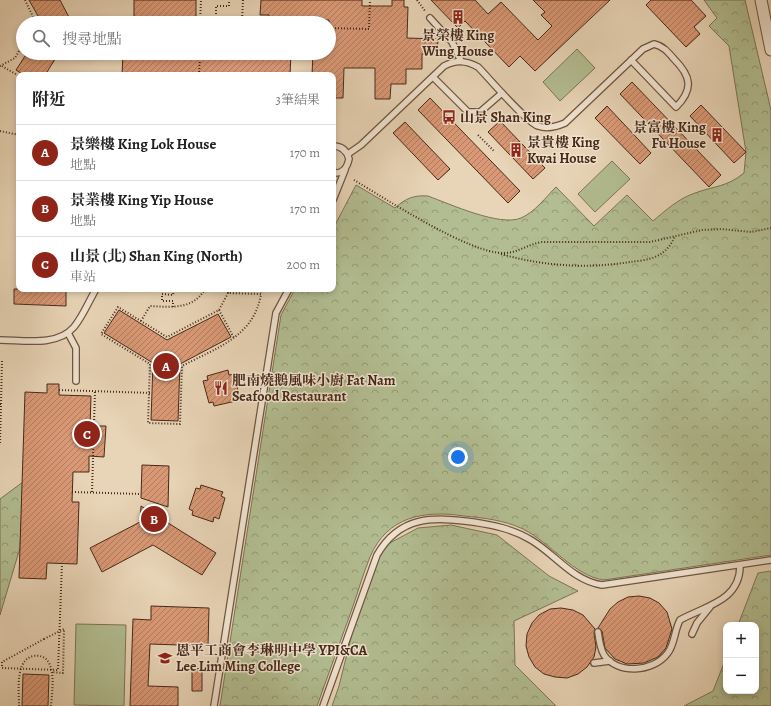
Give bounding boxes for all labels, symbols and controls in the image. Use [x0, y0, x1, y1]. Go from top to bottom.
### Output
building icon: 景榮樓 King Wing House [450, 9, 466, 25]
search box [16, 16, 336, 60]
place label: 景榮樓 King Wing House [421, 26, 495, 61]
icon: search [30, 27, 52, 49]
text: 搜尋地點 [62, 29, 122, 49]
text: 附近 [32, 88, 66, 111]
text: 3筆結果 [276, 91, 320, 108]
place label: 山景 Shan King [460, 108, 552, 127]
bus stop icon: 山景 Shan King [441, 109, 457, 125]
place label: 景富樓 King Fu House [633, 118, 707, 153]
building icon: 景富樓 King Fu House [709, 127, 725, 143]
place label: 景貴樓 King Kwai House [527, 133, 601, 168]
text: 景樂樓 King Lok House [70, 134, 216, 154]
building icon: 景貴樓 King Kwai House [508, 142, 524, 158]
text: A [41, 144, 49, 161]
text: 170 m [290, 144, 320, 161]
text: 地點 [70, 156, 96, 173]
text: 景業樓 King Yip House [70, 190, 214, 210]
text: B [41, 200, 49, 217]
text: 170 m [290, 200, 320, 217]
text: 地點 [70, 212, 96, 229]
text: 山景 (北) Shan King (North) [70, 246, 243, 266]
text: C [41, 256, 49, 273]
text: 200 m [287, 256, 320, 273]
text: 車站 [70, 268, 96, 285]
pin: A [153, 351, 179, 381]
place label: 肥南燒鵝風味小廚 Fat Nam Seafood Restaurant [232, 371, 396, 406]
restaurant icon: 肥南燒鵝風味小廚 Fat Nam Seafood Restaurant [213, 380, 229, 396]
pin: C [74, 419, 100, 449]
your location [448, 447, 468, 467]
pin: B [141, 504, 167, 534]
map controls [723, 622, 759, 694]
button: + [723, 622, 759, 658]
place label: 恩平工商會李琳明中學 YPI&CA Lee Lim Ming College [176, 641, 368, 676]
school or university icon: 恩平工商會李琳明中學 YPI&CA Lee Lim Ming College [157, 650, 173, 666]
button: − [723, 658, 759, 694]

